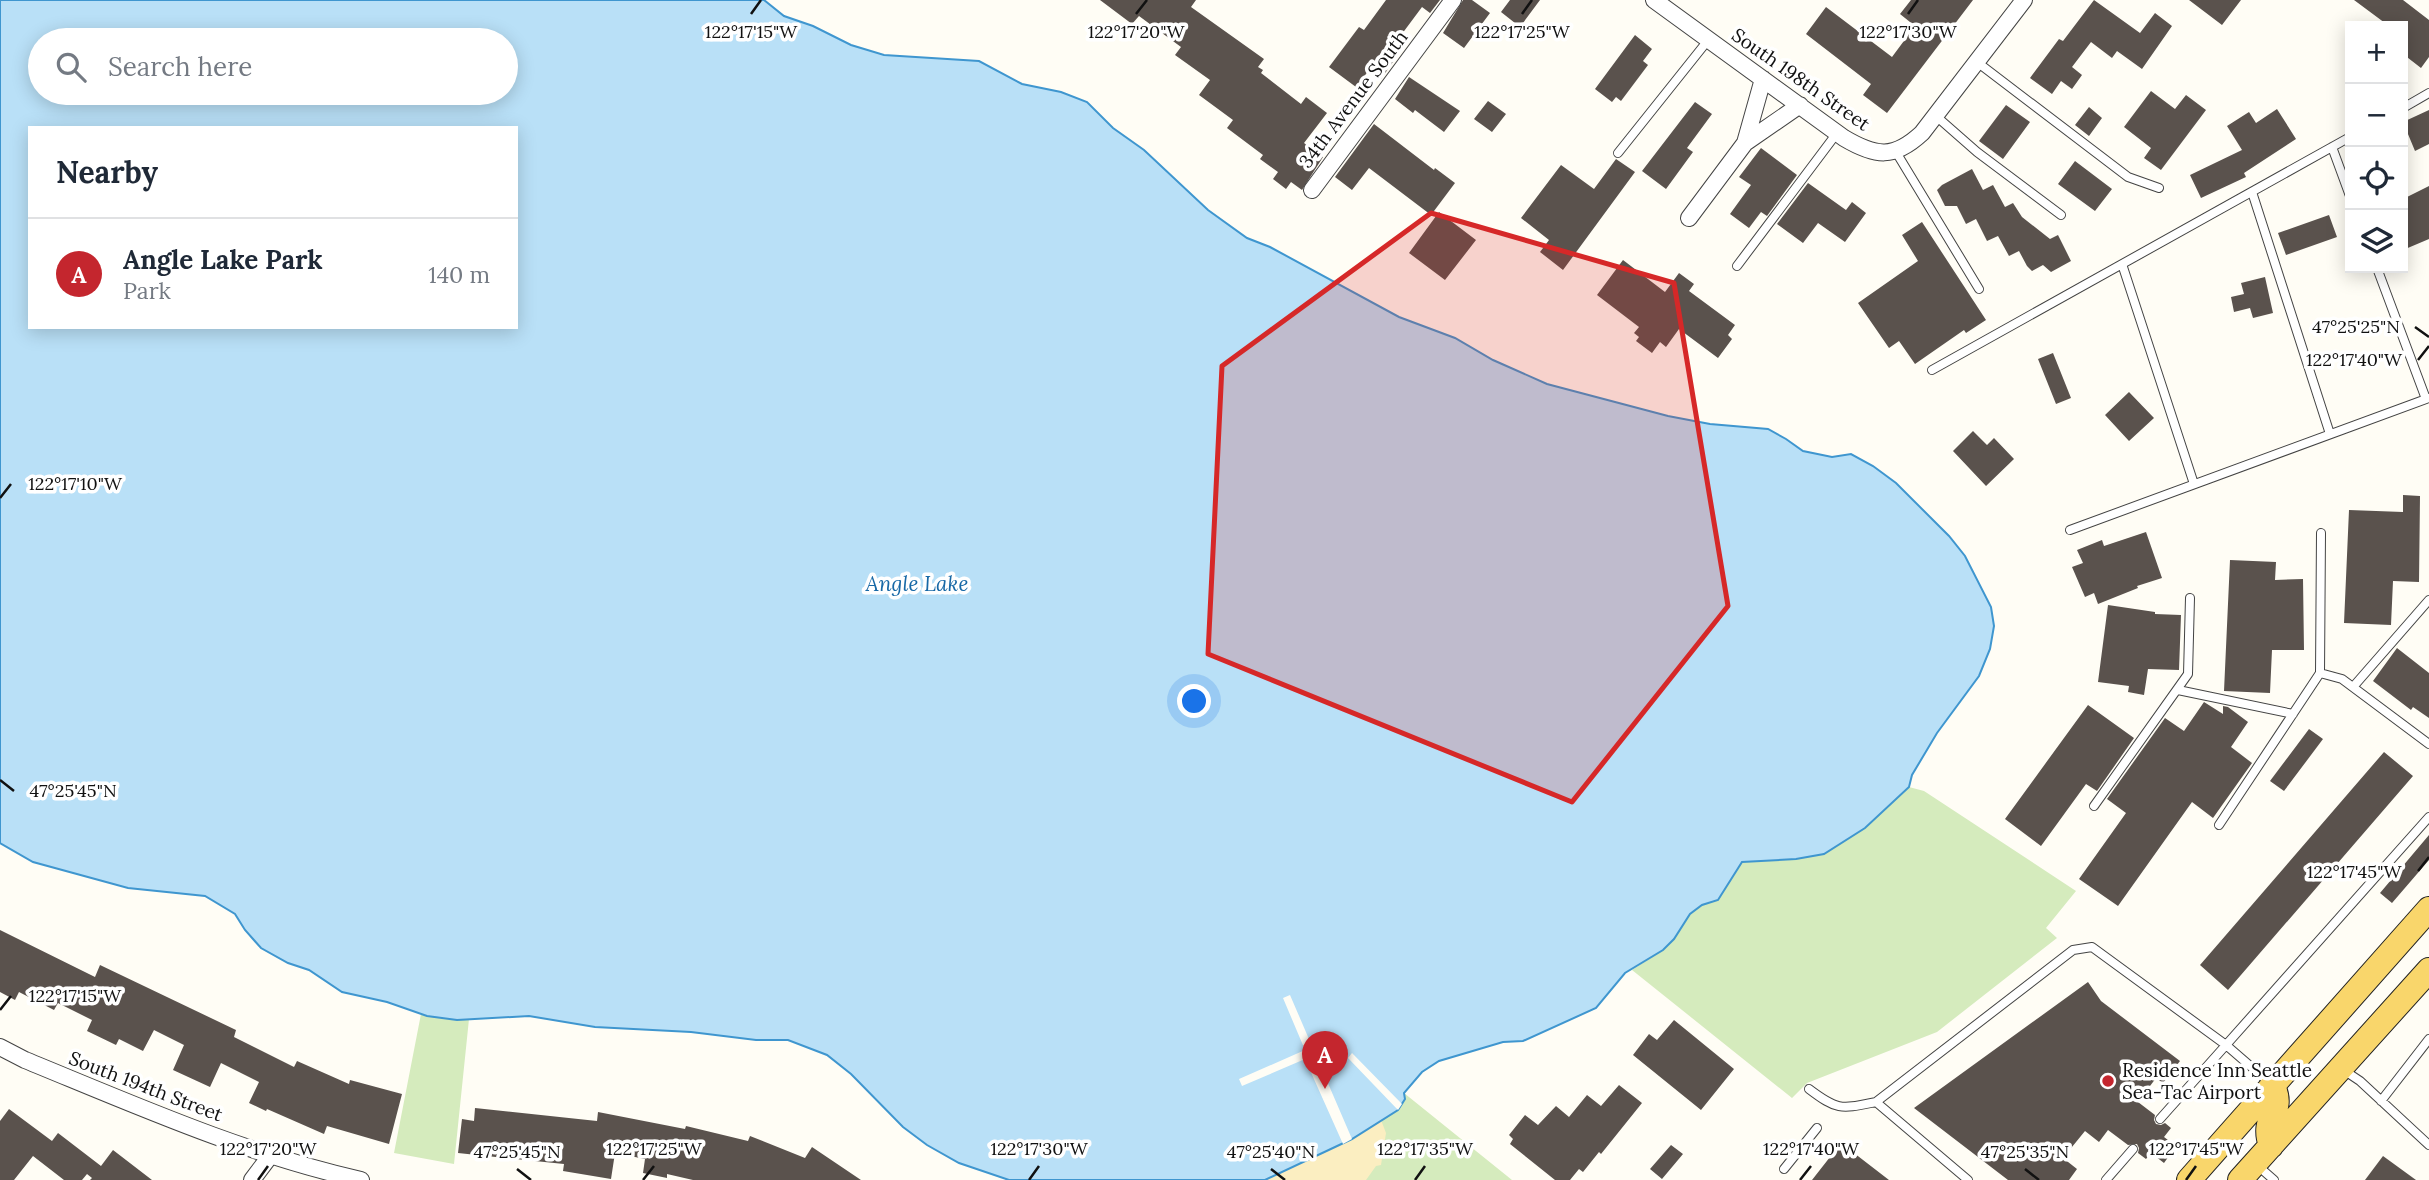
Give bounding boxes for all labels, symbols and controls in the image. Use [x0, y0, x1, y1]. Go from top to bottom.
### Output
text: 122°17'15"W [705, 20, 798, 43]
text: 122°17'20"W [1088, 20, 1185, 43]
text: 122°17'25"W [1474, 20, 1571, 43]
text: 122°17'30"W [1859, 20, 1958, 43]
map controls [2345, 21, 2408, 273]
button: + [2345, 21, 2408, 84]
street label: South 198th Street [1727, 22, 1875, 136]
street label: 34th Avenue South [1293, 25, 1413, 173]
search box [28, 28, 518, 105]
icon: search [52, 48, 90, 86]
text: Search here [108, 50, 252, 83]
button: − [2345, 84, 2408, 147]
button: locate [2345, 147, 2408, 210]
text: Nearby [56, 153, 158, 191]
button: layers [2345, 210, 2408, 273]
text: Angle Lake Park [123, 243, 323, 276]
text: A [71, 260, 87, 289]
text: 140 m [428, 260, 490, 289]
text: Park [123, 276, 171, 305]
text: 47°25'25"N [2312, 315, 2400, 338]
text: 122°17'40"W [2306, 348, 2403, 371]
text: 122°17'10"W [28, 472, 123, 495]
water label: Angle Lake [865, 570, 968, 597]
your location [1177, 684, 1211, 718]
text: 47°25'45"N [29, 779, 117, 802]
text: 122°17'45"W [2307, 860, 2402, 883]
text: 122°17'15"W [29, 984, 122, 1007]
pin: A [1302, 1031, 1348, 1089]
street label: South 194th Street [66, 1046, 227, 1127]
place label: Residence Inn Seattle Sea-Tac Airport [2122, 1058, 2312, 1104]
marker: Residence Inn Seattle Sea-Tac Airport [2100, 1073, 2116, 1089]
text: 122°17'20"W [220, 1137, 317, 1160]
text: 122°17'25"W [606, 1137, 703, 1160]
text: 122°17'30"W [990, 1137, 1089, 1160]
text: 122°17'35"W [1377, 1137, 1474, 1160]
text: 122°17'40"W [1763, 1137, 1860, 1160]
text: 122°17'45"W [2149, 1137, 2244, 1160]
text: 47°25'45"N [473, 1140, 561, 1163]
text: 47°25'40"N [1227, 1140, 1315, 1163]
text: 47°25'35"N [1981, 1140, 2069, 1163]

